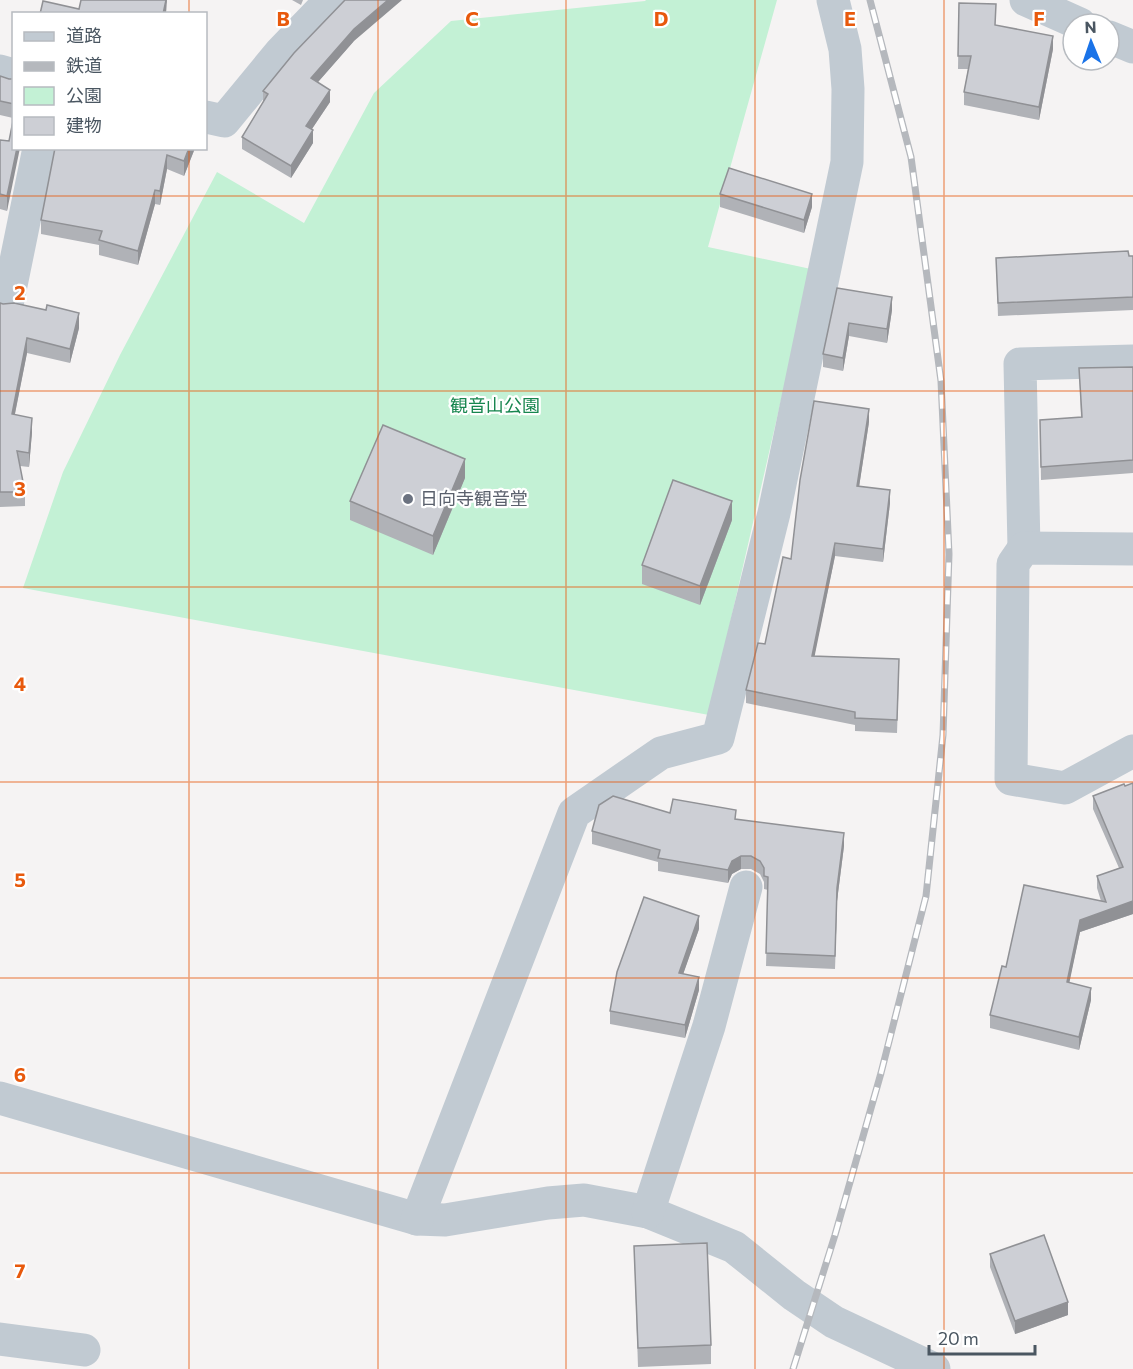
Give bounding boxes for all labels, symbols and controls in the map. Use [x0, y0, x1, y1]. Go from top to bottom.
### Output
text: B [276, 6, 290, 30]
text: C [465, 6, 479, 30]
text: D [654, 6, 668, 30]
text: E [844, 6, 856, 30]
text: F [1033, 6, 1045, 30]
legend [12, 12, 207, 150]
north arrow [1061, 12, 1121, 72]
text: N [1084, 17, 1097, 36]
text: 道路 [66, 24, 102, 46]
text: 鉄道 [66, 54, 102, 76]
text: 公園 [66, 84, 102, 106]
text: 建物 [66, 114, 102, 136]
text: 2 [14, 280, 26, 304]
park label: 観音山公園 [450, 394, 540, 416]
text: 3 [14, 476, 26, 500]
place label: 日向寺観音堂 [420, 487, 528, 509]
marker: 日向寺観音堂 [401, 492, 415, 506]
text: 4 [14, 671, 26, 695]
text: 5 [14, 867, 26, 891]
text: 6 [14, 1062, 26, 1086]
text: 7 [15, 1258, 26, 1282]
scale bar [929, 1318, 1036, 1356]
text: 20 m [938, 1327, 979, 1349]

